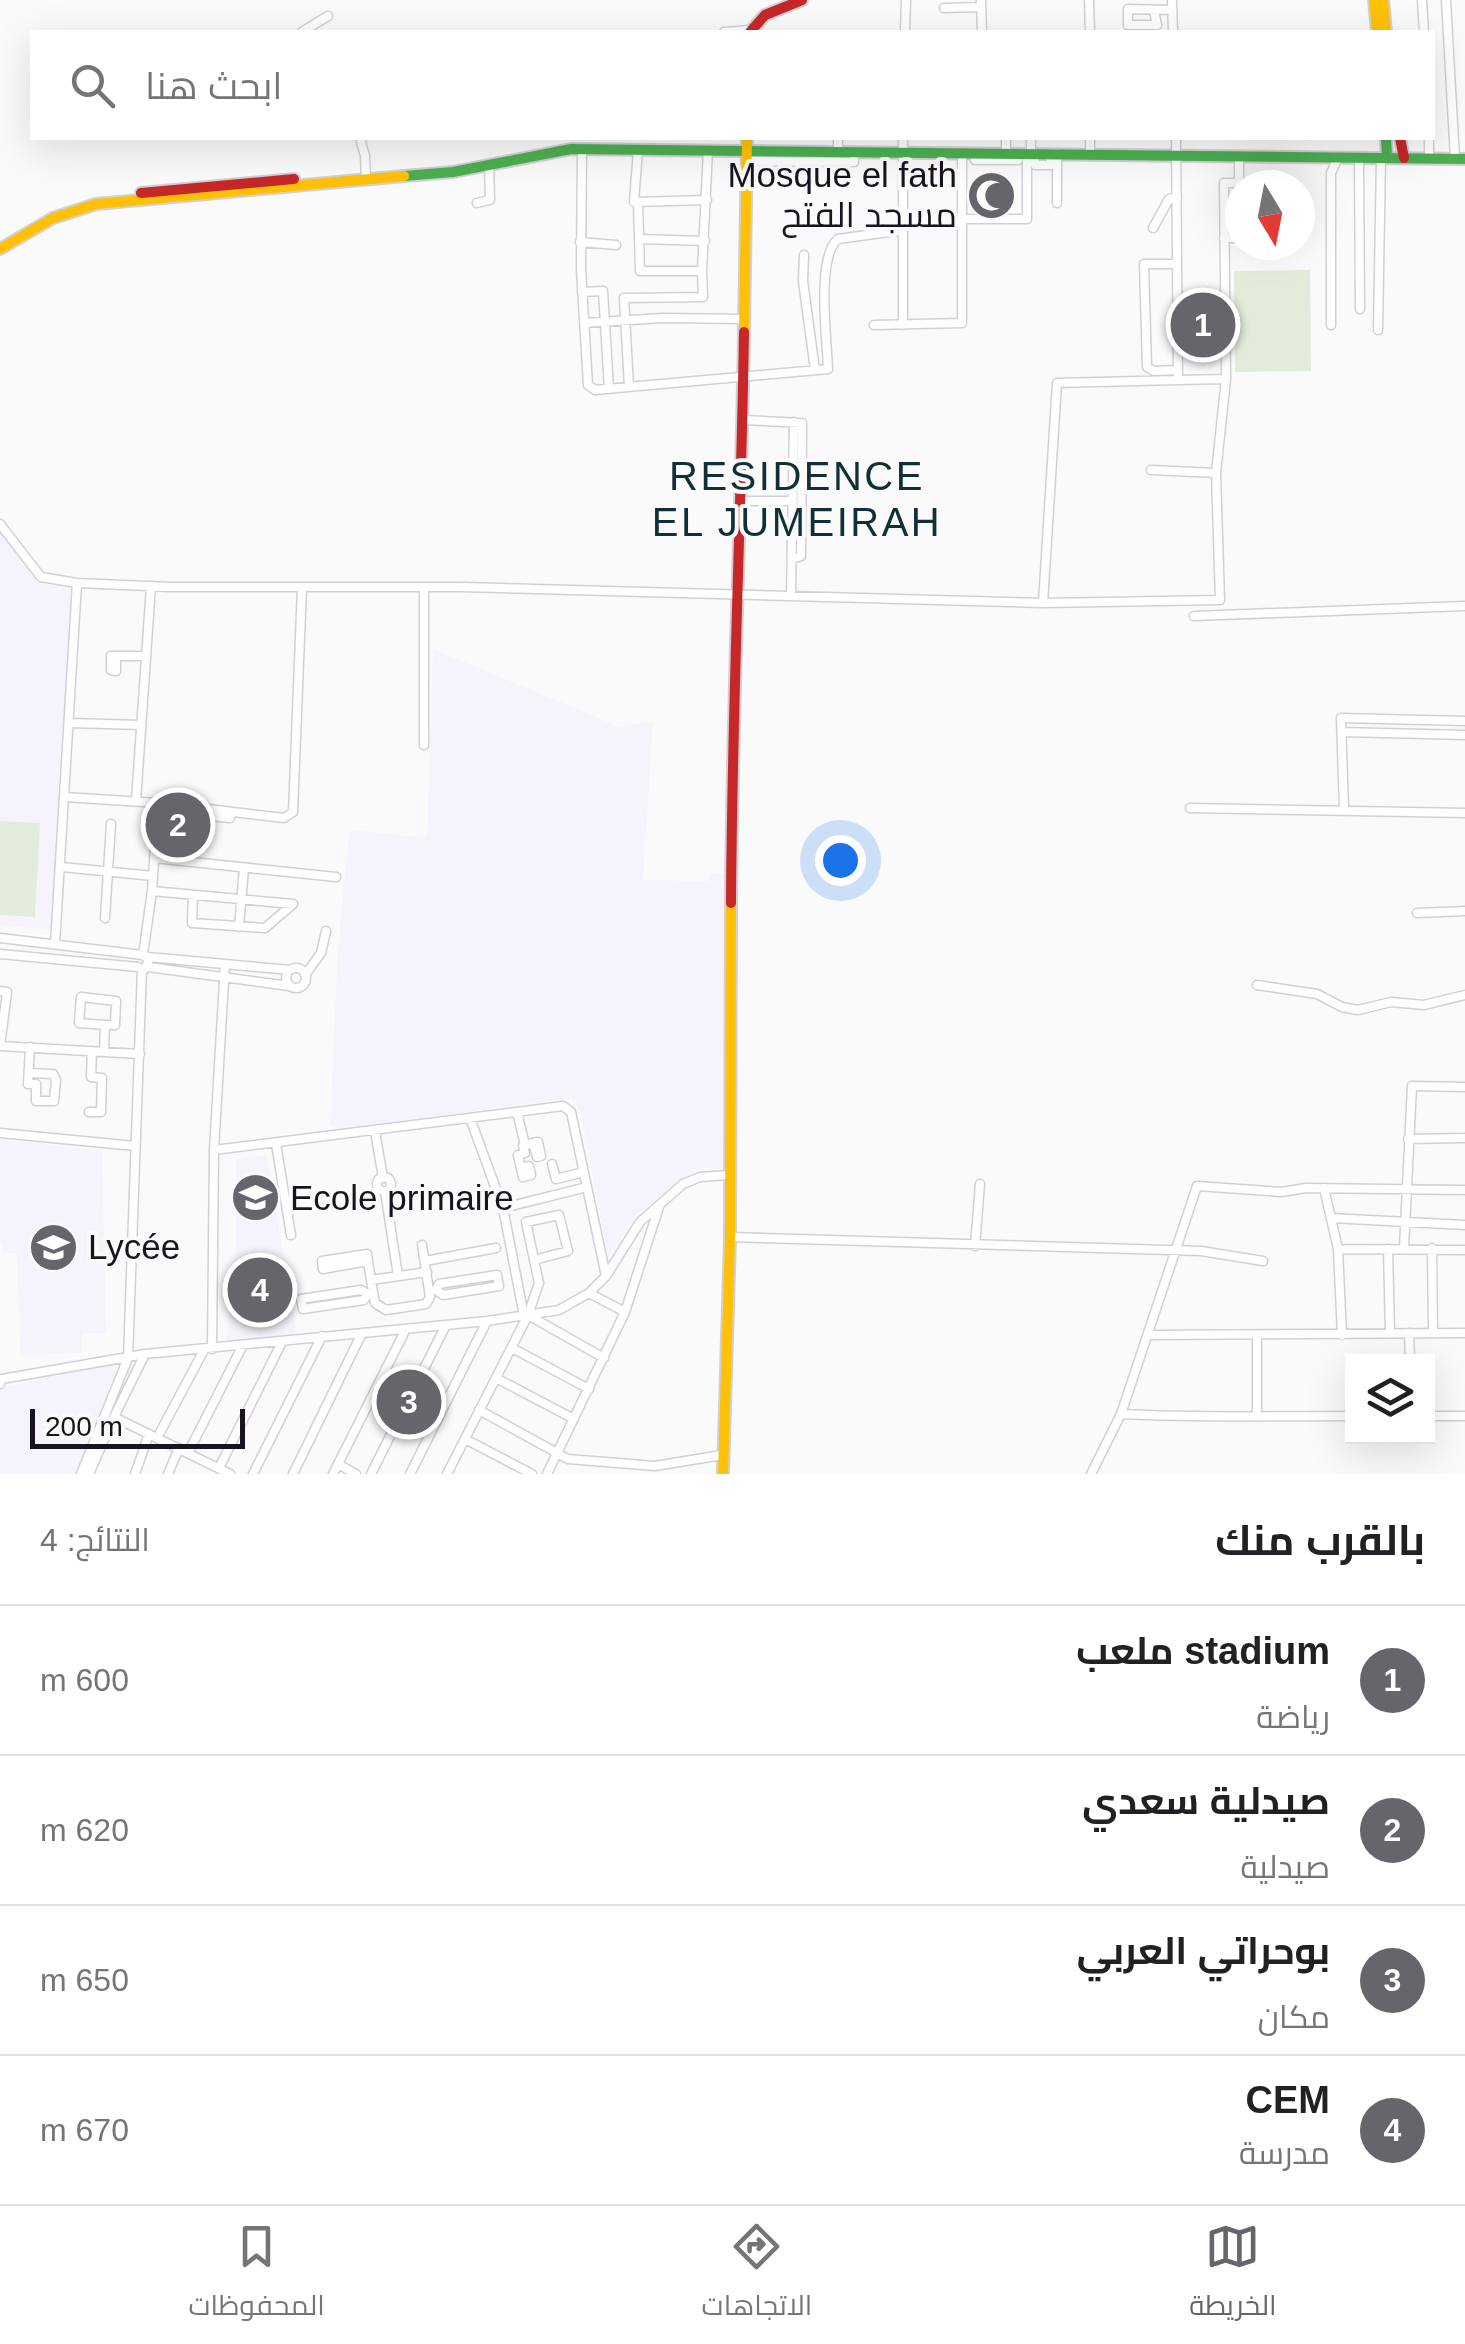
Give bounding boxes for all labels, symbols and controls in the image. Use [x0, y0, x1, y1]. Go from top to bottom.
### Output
search box [30, 30, 1435, 140]
icon: search [65, 58, 120, 113]
text: ابحث هنا [145, 65, 283, 107]
place label: Mosque el fath مسجد الفتح [727, 155, 957, 238]
mosque icon: Mosque el fath مسجد الفتح [966, 169, 1018, 221]
north arrow [1225, 170, 1315, 260]
pin: 1 [1170, 288, 1236, 362]
district label: RESIDENCE EL JUMEIRAH [652, 454, 942, 544]
pin: 2 [146, 788, 210, 862]
your location [815, 835, 866, 886]
school or university icon: Ecole primaire [229, 1172, 281, 1224]
place label: Ecole primaire [290, 1178, 514, 1217]
school or university icon: Lycée [27, 1221, 79, 1273]
place label: Lycée [88, 1227, 180, 1266]
pin: 4 [228, 1252, 292, 1328]
map controls [1345, 1354, 1435, 1444]
button: layers [1345, 1354, 1435, 1444]
pin: 3 [376, 1364, 442, 1440]
scale bar [30, 1404, 245, 1448]
text: 200 m [45, 1411, 123, 1442]
text: بالقرب منك [1215, 1517, 1425, 1564]
text: النتائج: 4 [40, 1522, 150, 1558]
text: stadium ملعب [1076, 1630, 1330, 1672]
text: 600 m [40, 1662, 129, 1698]
text: 1 [1384, 1662, 1401, 1698]
text: رياضة [1256, 1699, 1330, 1735]
text: صيدلية سعدي [1082, 1780, 1330, 1822]
text: 620 m [40, 1812, 129, 1848]
text: 2 [1384, 1812, 1401, 1848]
text: صيدلية [1241, 1849, 1330, 1885]
text: بوحراتي العربي [1077, 1930, 1330, 1972]
text: 650 m [40, 1962, 129, 1998]
text: 3 [1384, 1962, 1401, 1998]
text: مكان [1258, 1999, 1330, 2035]
text: CEM [1246, 2079, 1330, 2121]
text: 670 m [40, 2112, 129, 2148]
text: 4 [1384, 2112, 1401, 2148]
text: مدرسة [1239, 2135, 1330, 2171]
tab: المحفوظات [188, 2219, 325, 2331]
tab: الاتجاهات [702, 2219, 812, 2331]
tab: الخريطة [1189, 2219, 1277, 2331]

